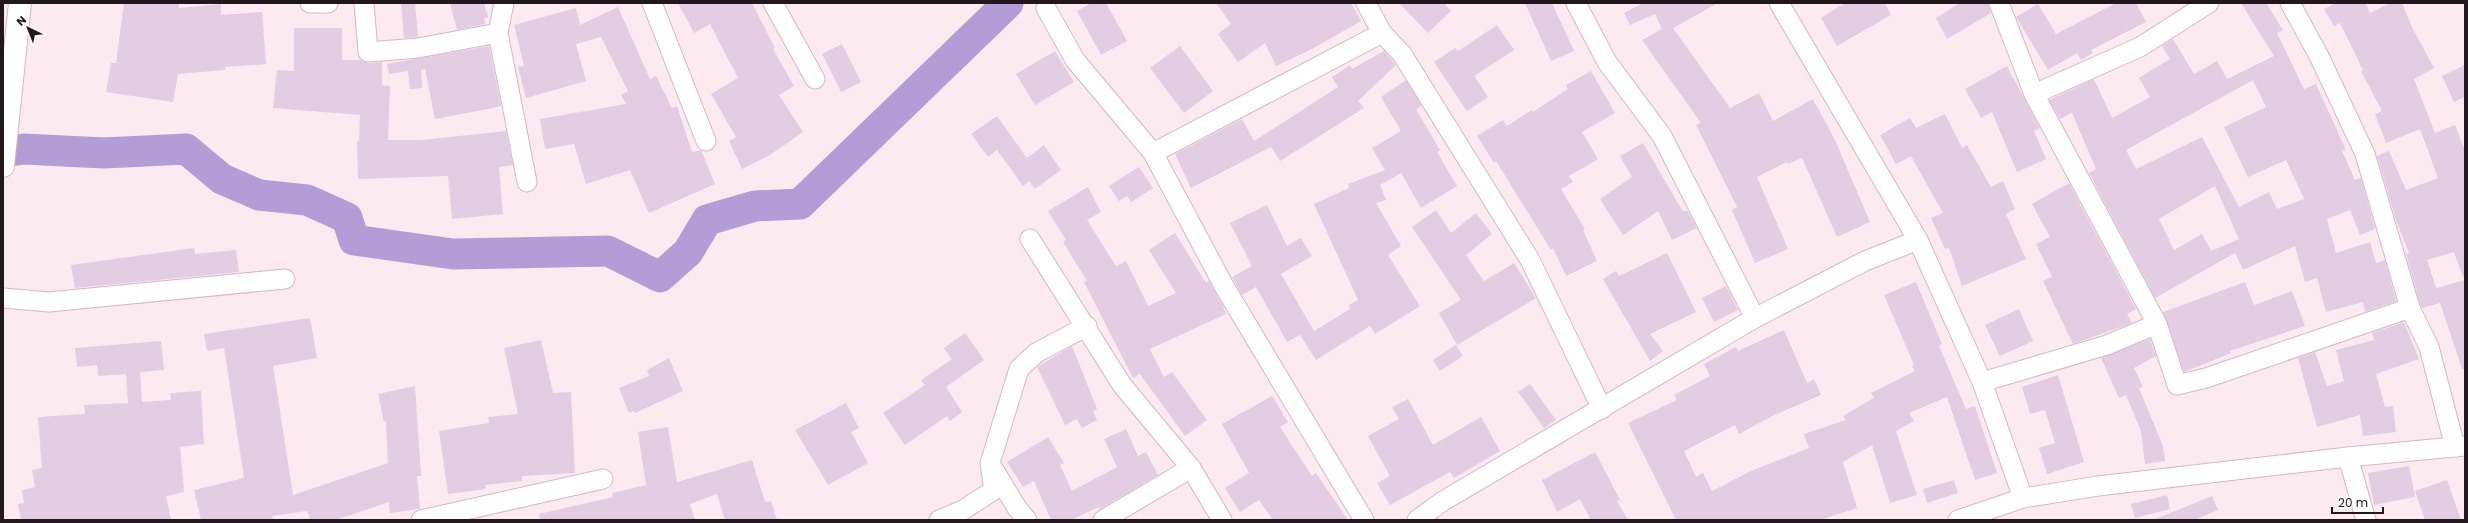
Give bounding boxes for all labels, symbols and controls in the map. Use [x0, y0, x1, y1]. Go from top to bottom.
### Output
north arrow [8, 8, 48, 48]
text: N [13, 12, 30, 29]
scale bar [2332, 489, 2383, 515]
text: 20 m [2338, 494, 2368, 511]

